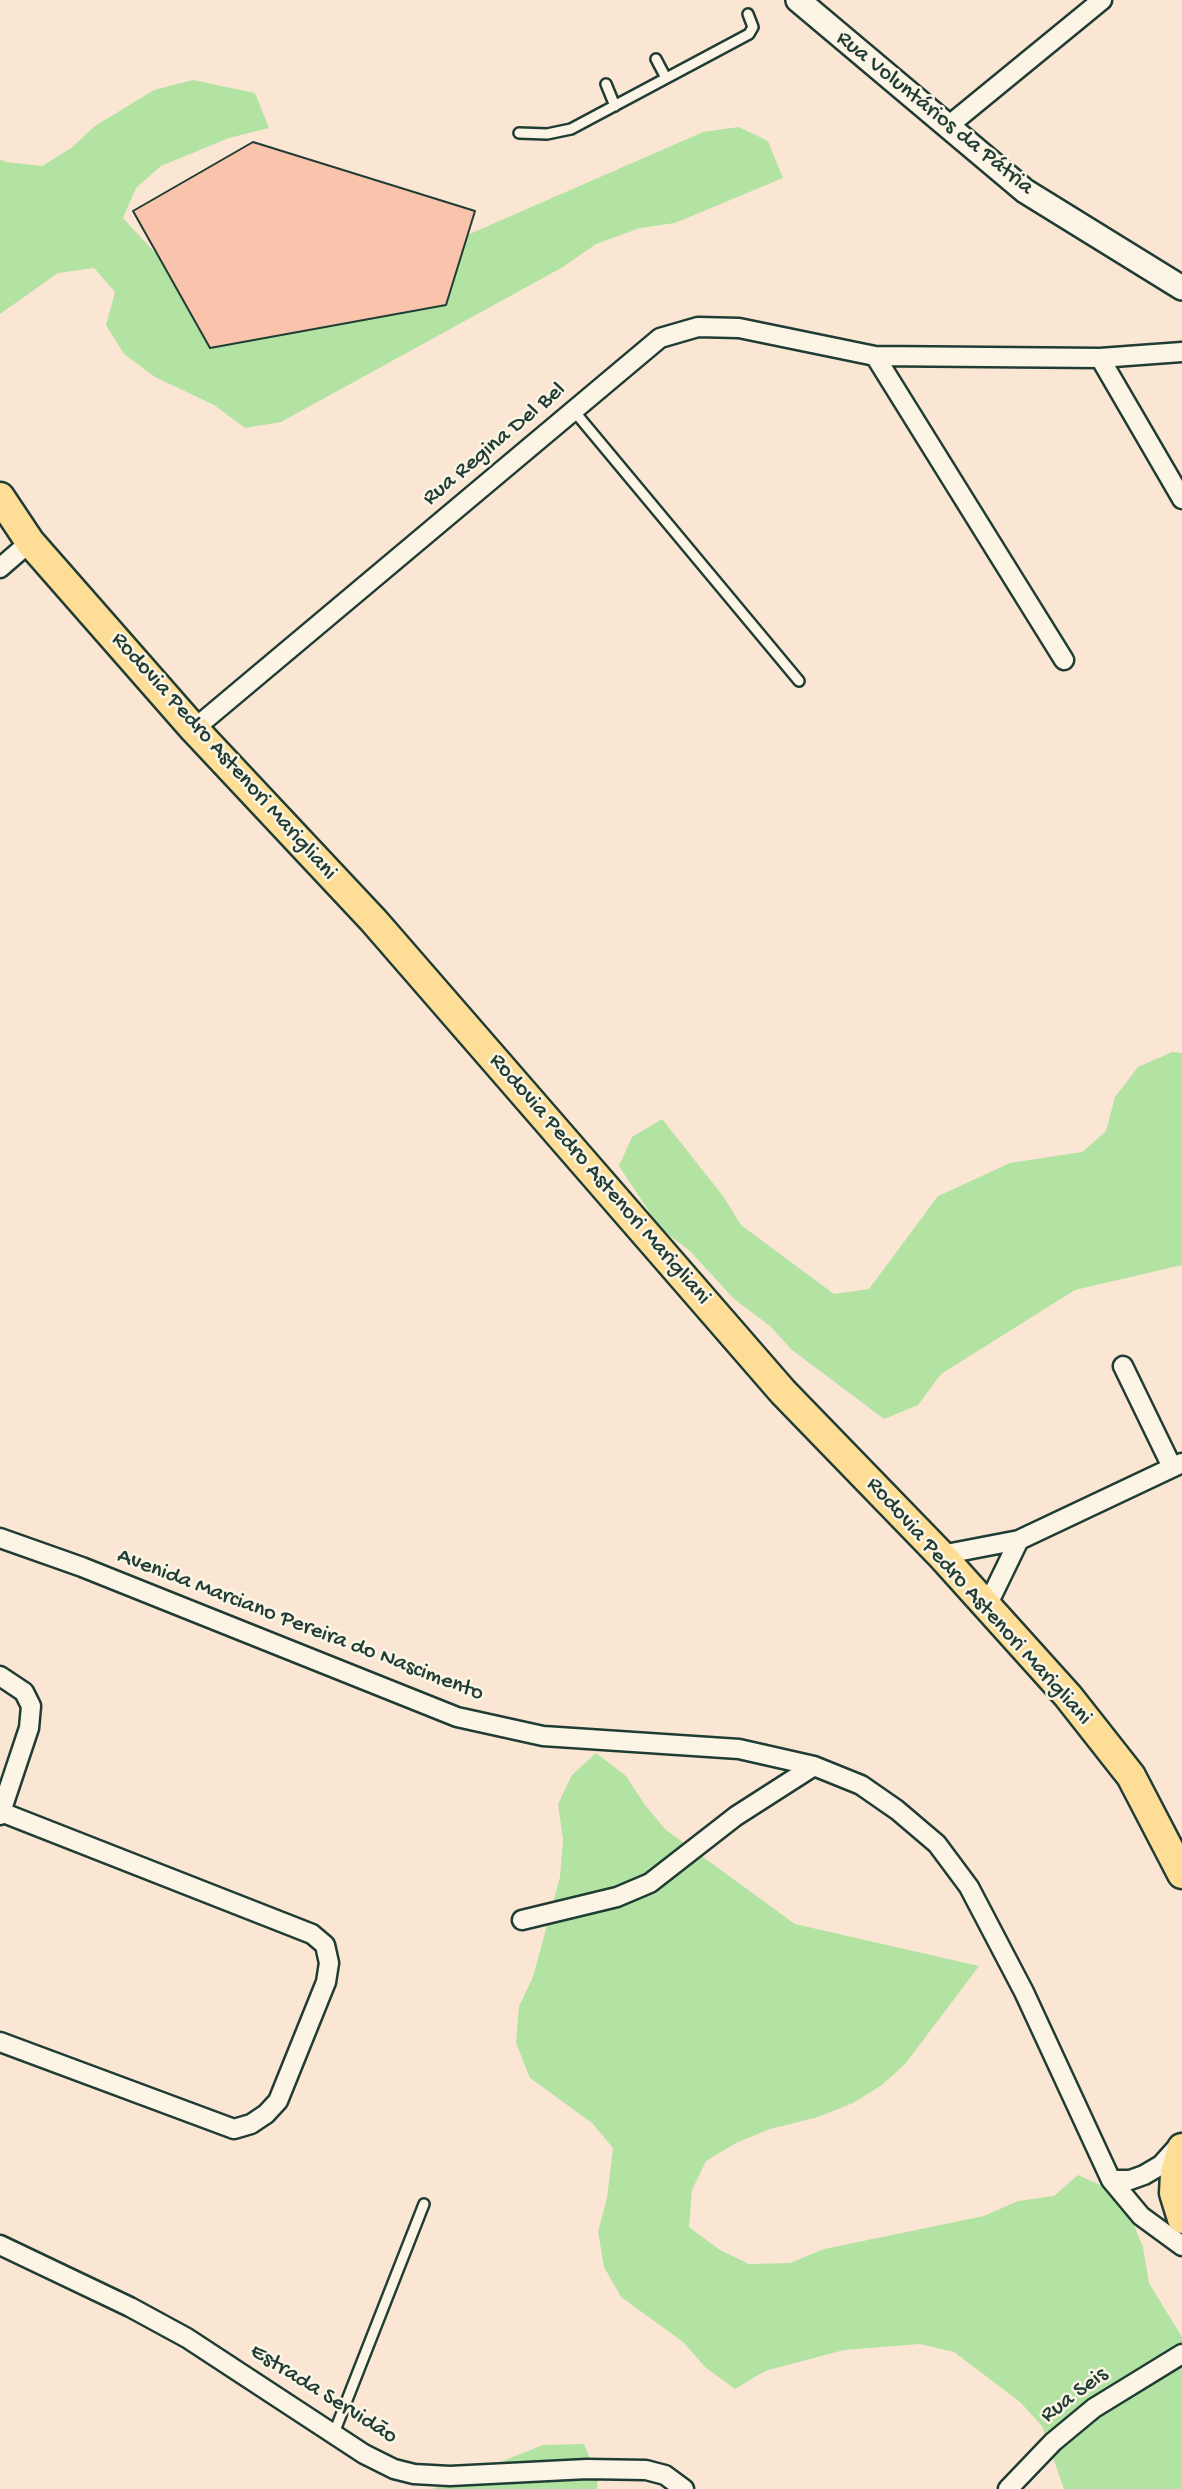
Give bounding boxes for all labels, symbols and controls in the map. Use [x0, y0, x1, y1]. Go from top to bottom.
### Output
street label: Rua Voluntários da Pátria [830, 26, 1038, 202]
street label: Rua Regina Del Bel [418, 377, 572, 513]
street label: Rodovia Pedro Astenori Marigliani [104, 627, 342, 887]
street label: Rodovia Pedro Astenori Marigliani [482, 1048, 716, 1312]
street label: Rodovia Pedro Astenori Marigliani [859, 1472, 1097, 1732]
street label: Avenida Marciano Pereira do Nascimento [113, 1543, 487, 1709]
street label: Estrada Servidão [244, 2339, 402, 2451]
street label: Rua Seis [1036, 2362, 1114, 2430]

